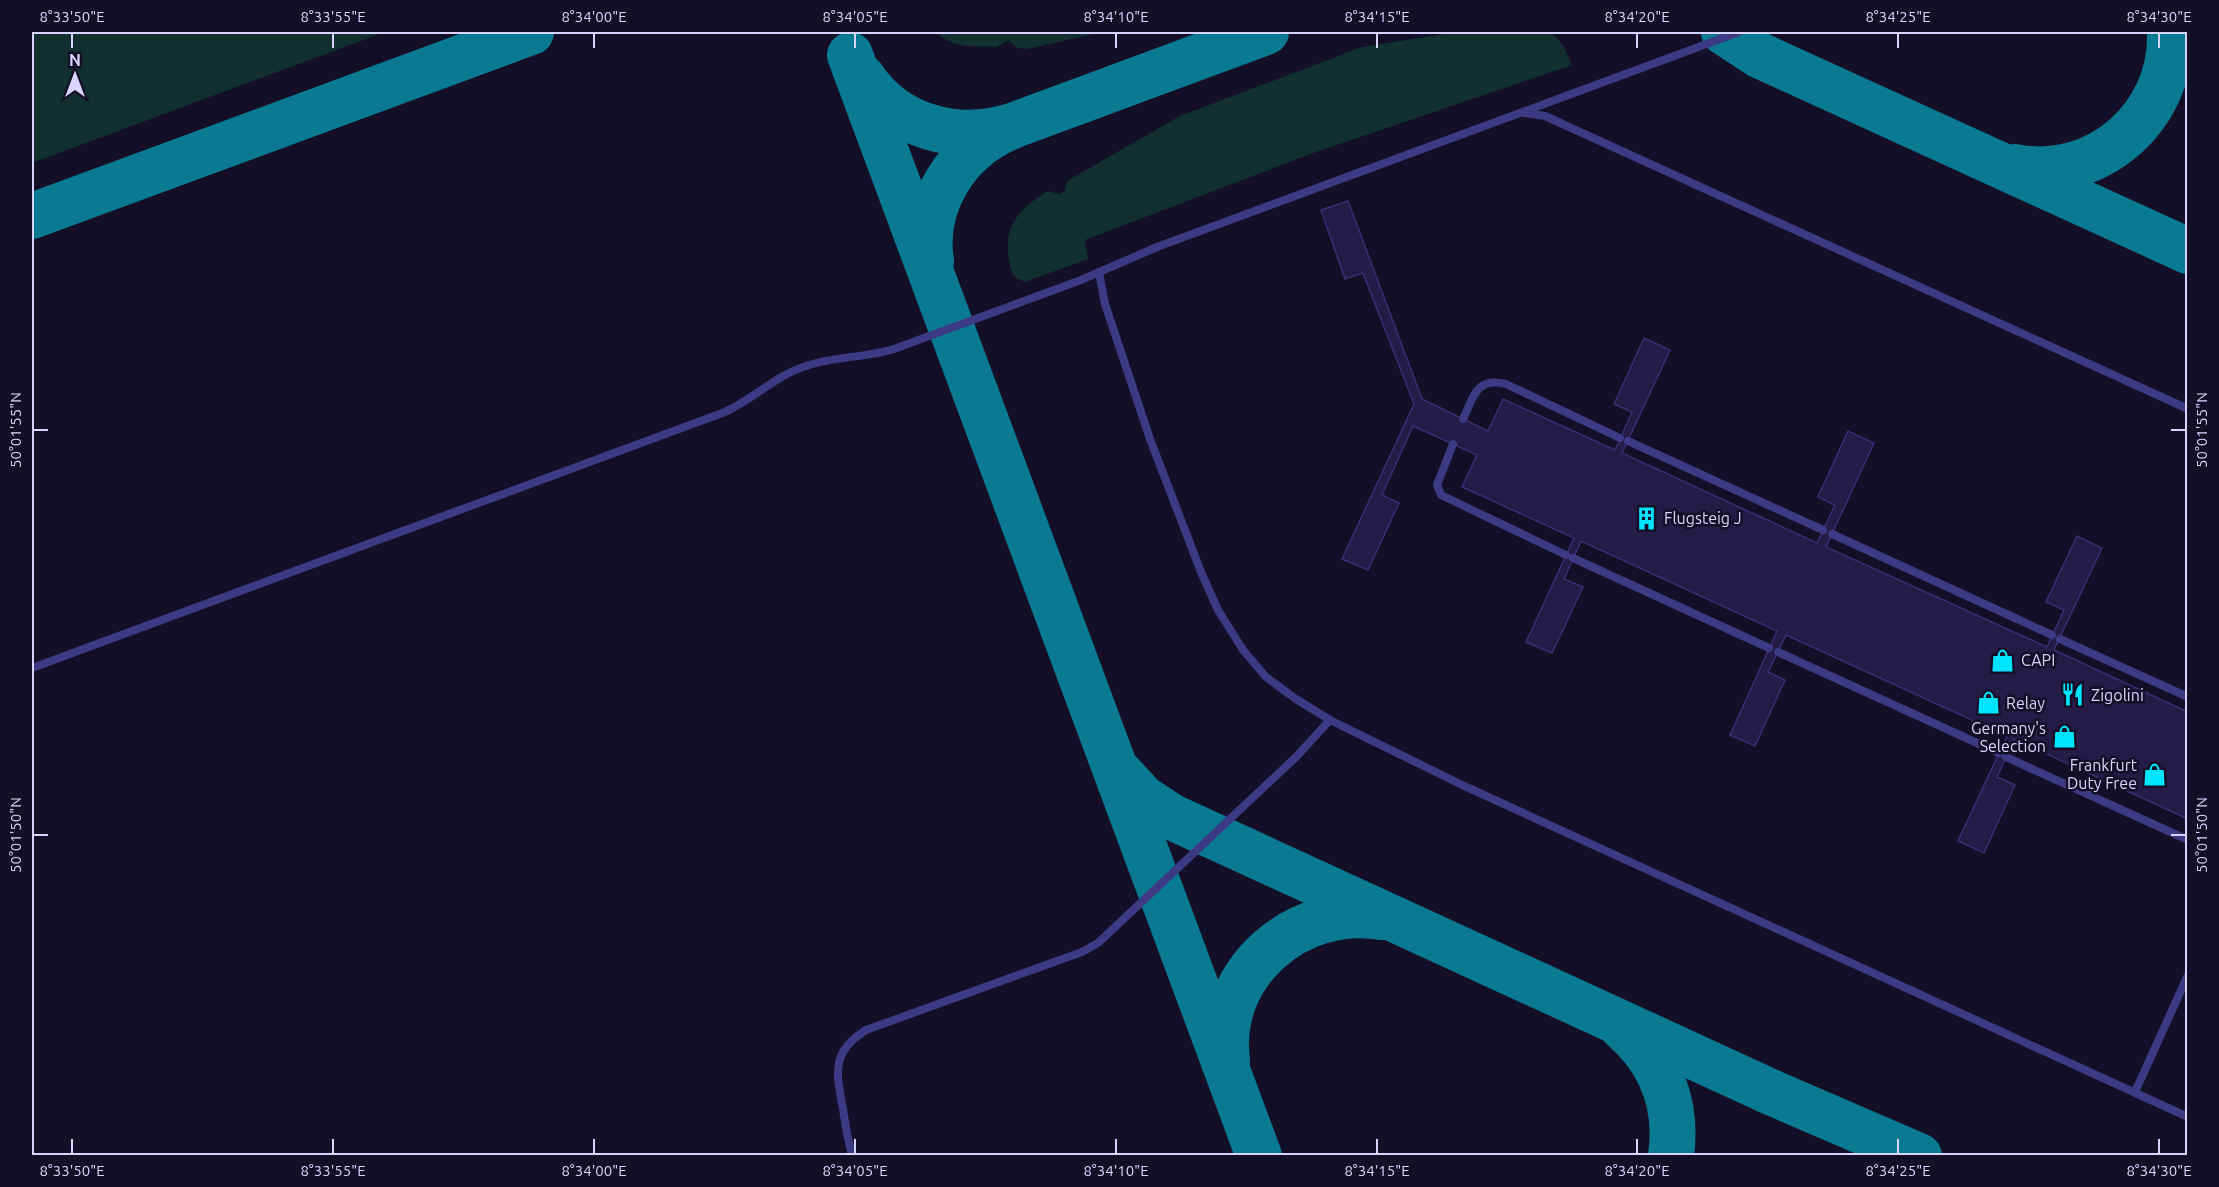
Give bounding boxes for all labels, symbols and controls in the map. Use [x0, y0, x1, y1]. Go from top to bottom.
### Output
text: 8°33'50"E [39, 8, 105, 25]
text: 8°33'55"E [300, 8, 366, 25]
text: 8°34'00"E [561, 8, 627, 25]
text: 8°34'05"E [822, 8, 888, 25]
text: 8°34'10"E [1083, 8, 1149, 25]
text: 8°34'15"E [1344, 8, 1410, 25]
text: 8°34'20"E [1604, 8, 1670, 25]
text: 8°34'25"E [1865, 8, 1931, 25]
text: 8°34'30"E [2126, 8, 2192, 25]
north arrow [45, 45, 105, 105]
text: N [69, 51, 81, 69]
text: 50°01'55"N [7, 392, 24, 468]
text: 50°01'55"N [2193, 392, 2210, 468]
building icon: Flugsteig J [1633, 505, 1659, 531]
place label: Flugsteig J [1664, 509, 1742, 527]
shop icon: CAPI [1990, 647, 2016, 673]
place label: CAPI [2021, 651, 2055, 669]
restaurant icon: Zigolini [2060, 682, 2086, 708]
place label: Zigolini [2091, 686, 2144, 704]
shop icon: Relay [1975, 690, 2001, 716]
place label: Relay [2006, 694, 2045, 712]
place label: Germany's Selection [1971, 719, 2046, 755]
shop icon: Germany's Selection [2051, 724, 2077, 750]
place label: Frankfurt Duty Free [2067, 756, 2138, 792]
shop icon: Frankfurt Duty Free [2142, 761, 2168, 787]
text: 50°01'50"N [7, 797, 24, 873]
text: 50°01'50"N [2193, 797, 2210, 873]
text: 8°33'50"E [39, 1162, 105, 1179]
text: 8°33'55"E [300, 1162, 366, 1179]
text: 8°34'00"E [561, 1162, 627, 1179]
text: 8°34'05"E [822, 1162, 888, 1179]
text: 8°34'10"E [1083, 1162, 1149, 1179]
text: 8°34'15"E [1344, 1162, 1410, 1179]
text: 8°34'20"E [1604, 1162, 1670, 1179]
text: 8°34'25"E [1865, 1162, 1931, 1179]
text: 8°34'30"E [2126, 1162, 2192, 1179]

